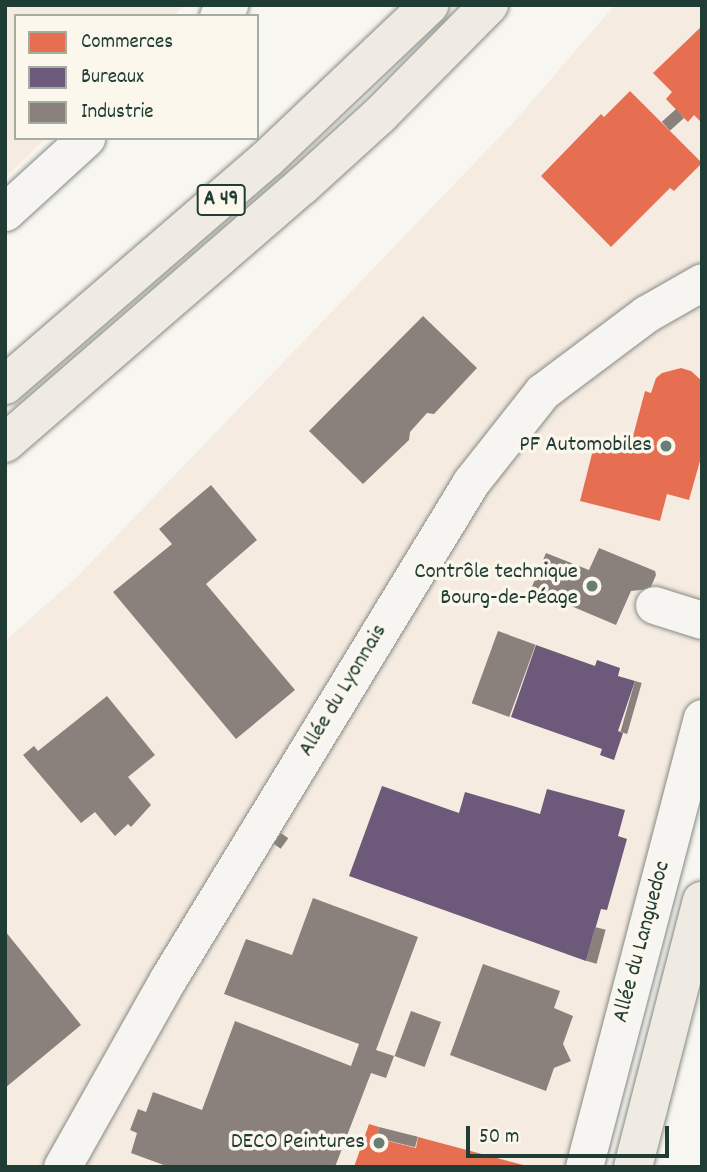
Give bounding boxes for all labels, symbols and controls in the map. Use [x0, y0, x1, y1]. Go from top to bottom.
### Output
legend [14, 14, 259, 140]
text: Commerces [81, 28, 173, 58]
text: Bureaux [81, 63, 144, 93]
text: Industrie [81, 98, 154, 128]
road number: A 49 [196, 182, 246, 218]
place label: PF Automobiles [519, 432, 652, 460]
marker: PF Automobiles [658, 438, 674, 454]
place label: Contrôle technique Bourg-de-Péage [414, 559, 578, 613]
marker: Contrôle technique Bourg-de-Péage [584, 578, 600, 594]
street label: Allée du Lyonnais [294, 620, 394, 762]
street label: Allée du Languedoc [608, 858, 678, 1026]
scale bar [469, 1112, 672, 1156]
text: 50 m [479, 1123, 519, 1153]
place label: DECO Peintures [231, 1129, 365, 1157]
marker: DECO Peintures [371, 1135, 387, 1151]

